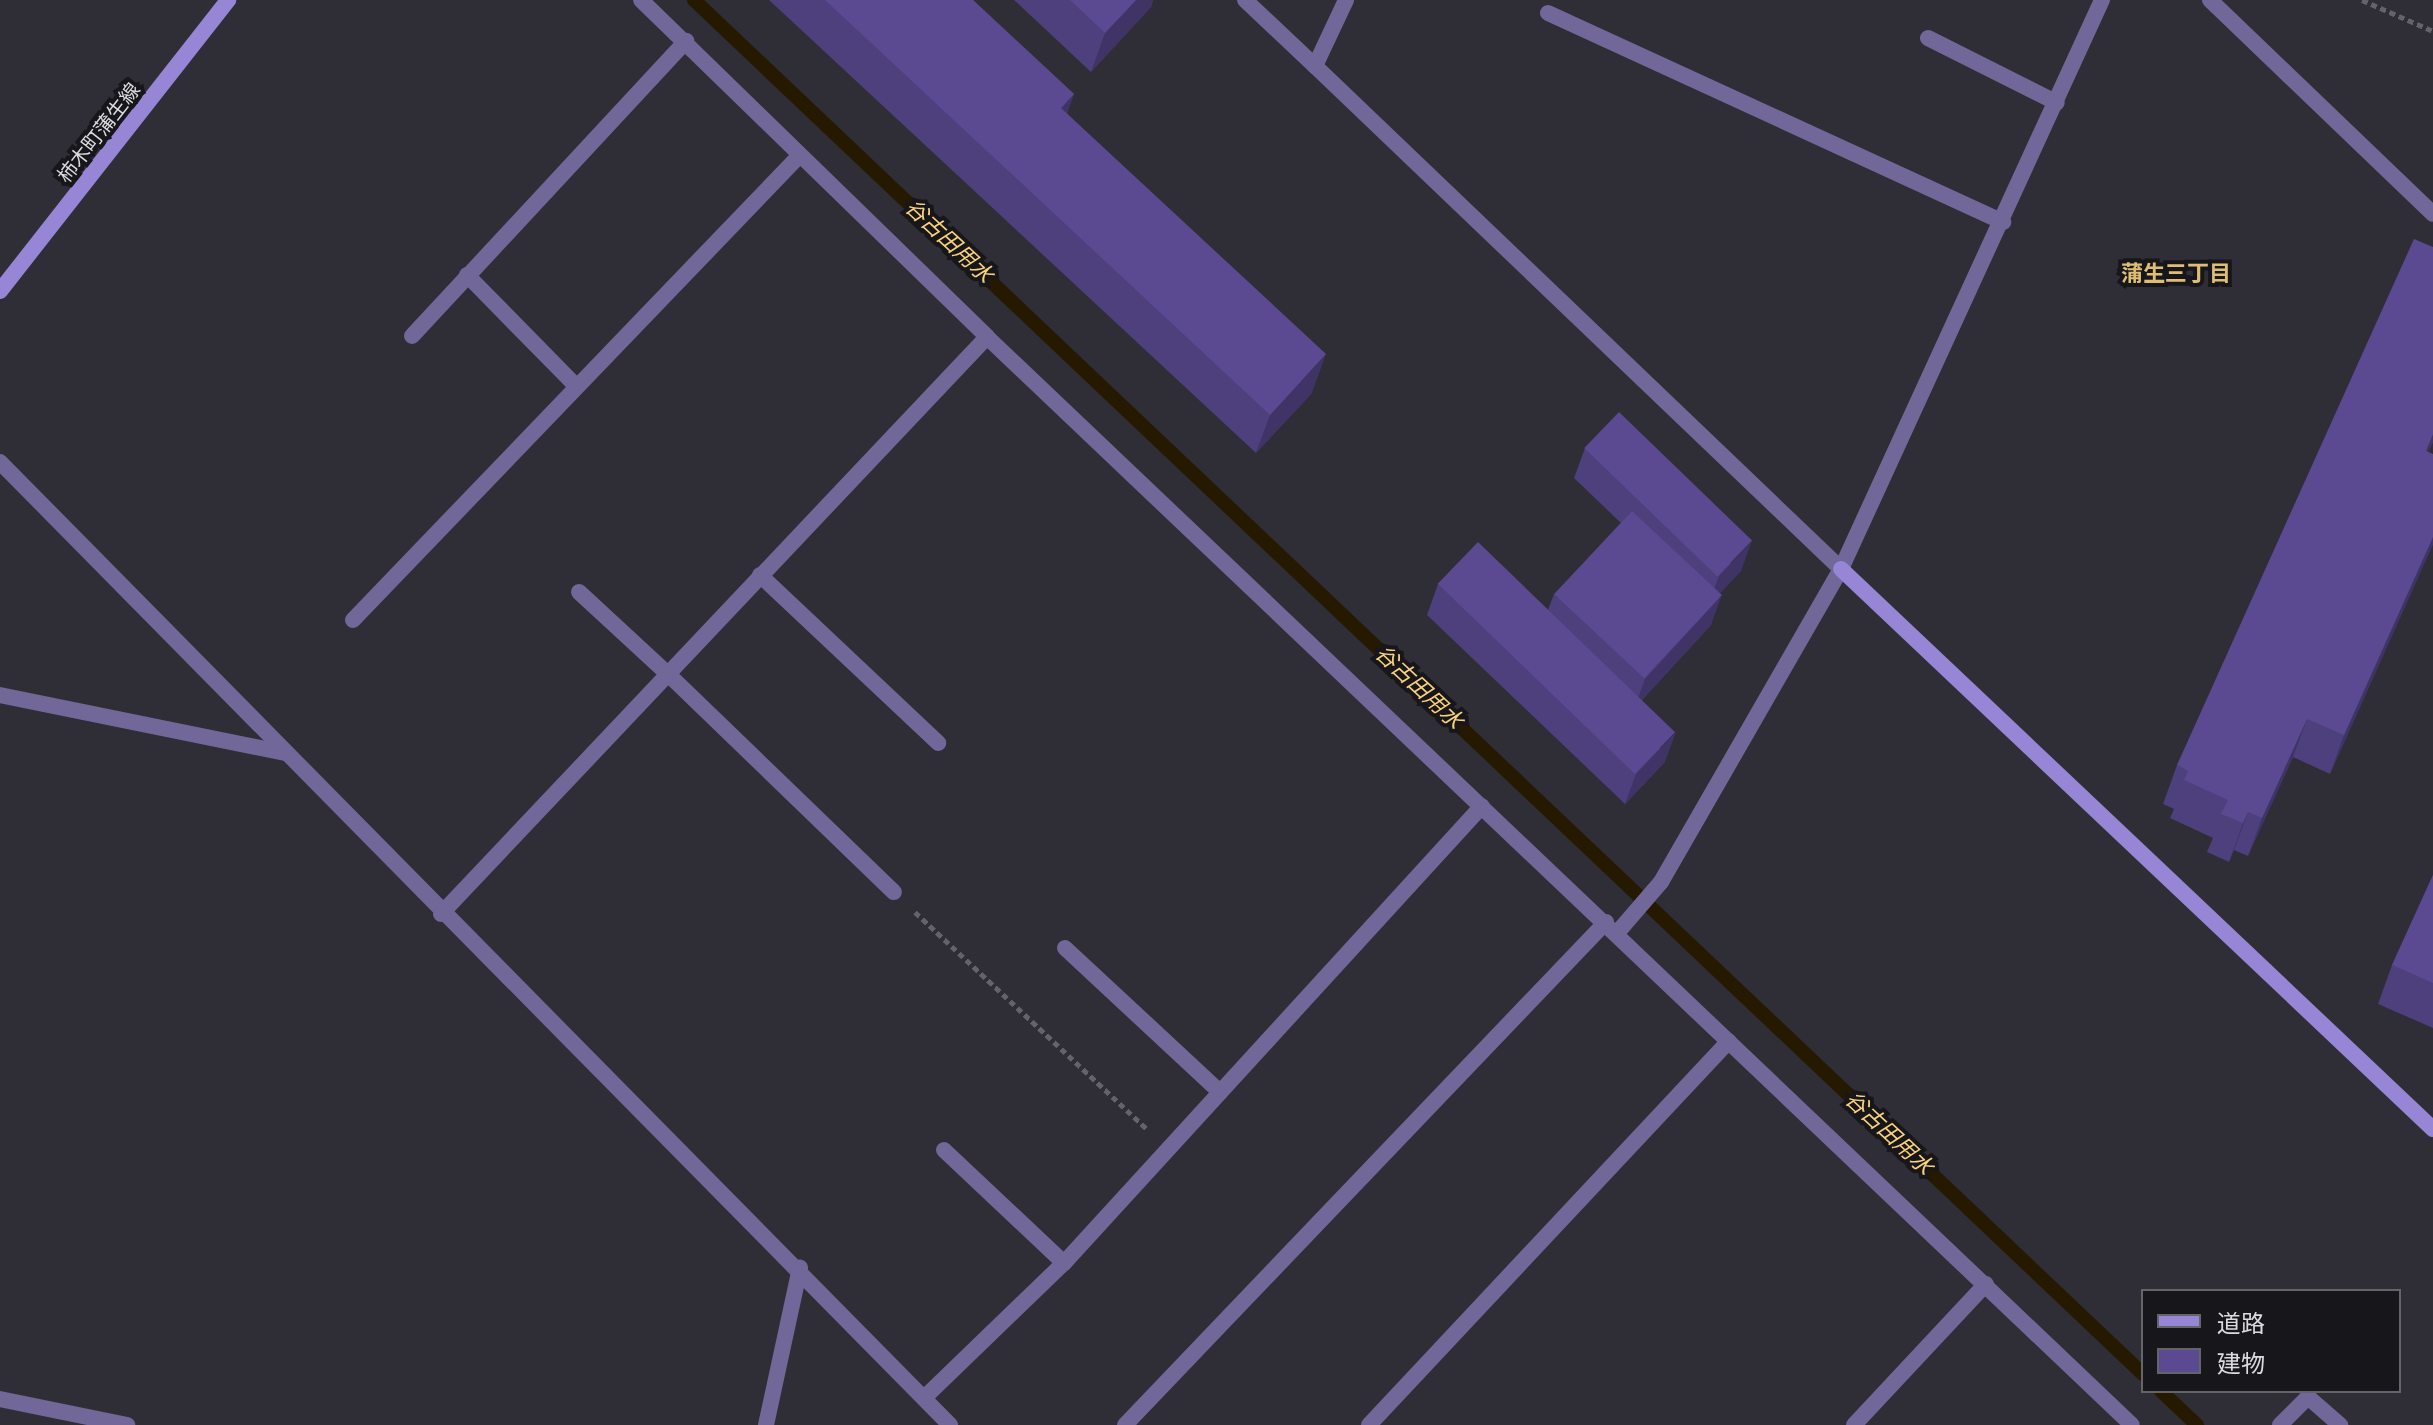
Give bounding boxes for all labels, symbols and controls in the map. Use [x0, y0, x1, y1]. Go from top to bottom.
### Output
street label: 柿木町蒲生線 [53, 78, 145, 188]
water label: 谷古田用水 [900, 194, 998, 288]
district label: 蒲生三丁目 [2121, 261, 2231, 287]
water label: 谷古田用水 [1370, 640, 1468, 734]
water label: 谷古田用水 [1840, 1086, 1938, 1180]
legend [2141, 1289, 2401, 1393]
text: 道路 [2217, 1310, 2265, 1338]
text: 建物 [2217, 1350, 2265, 1378]

